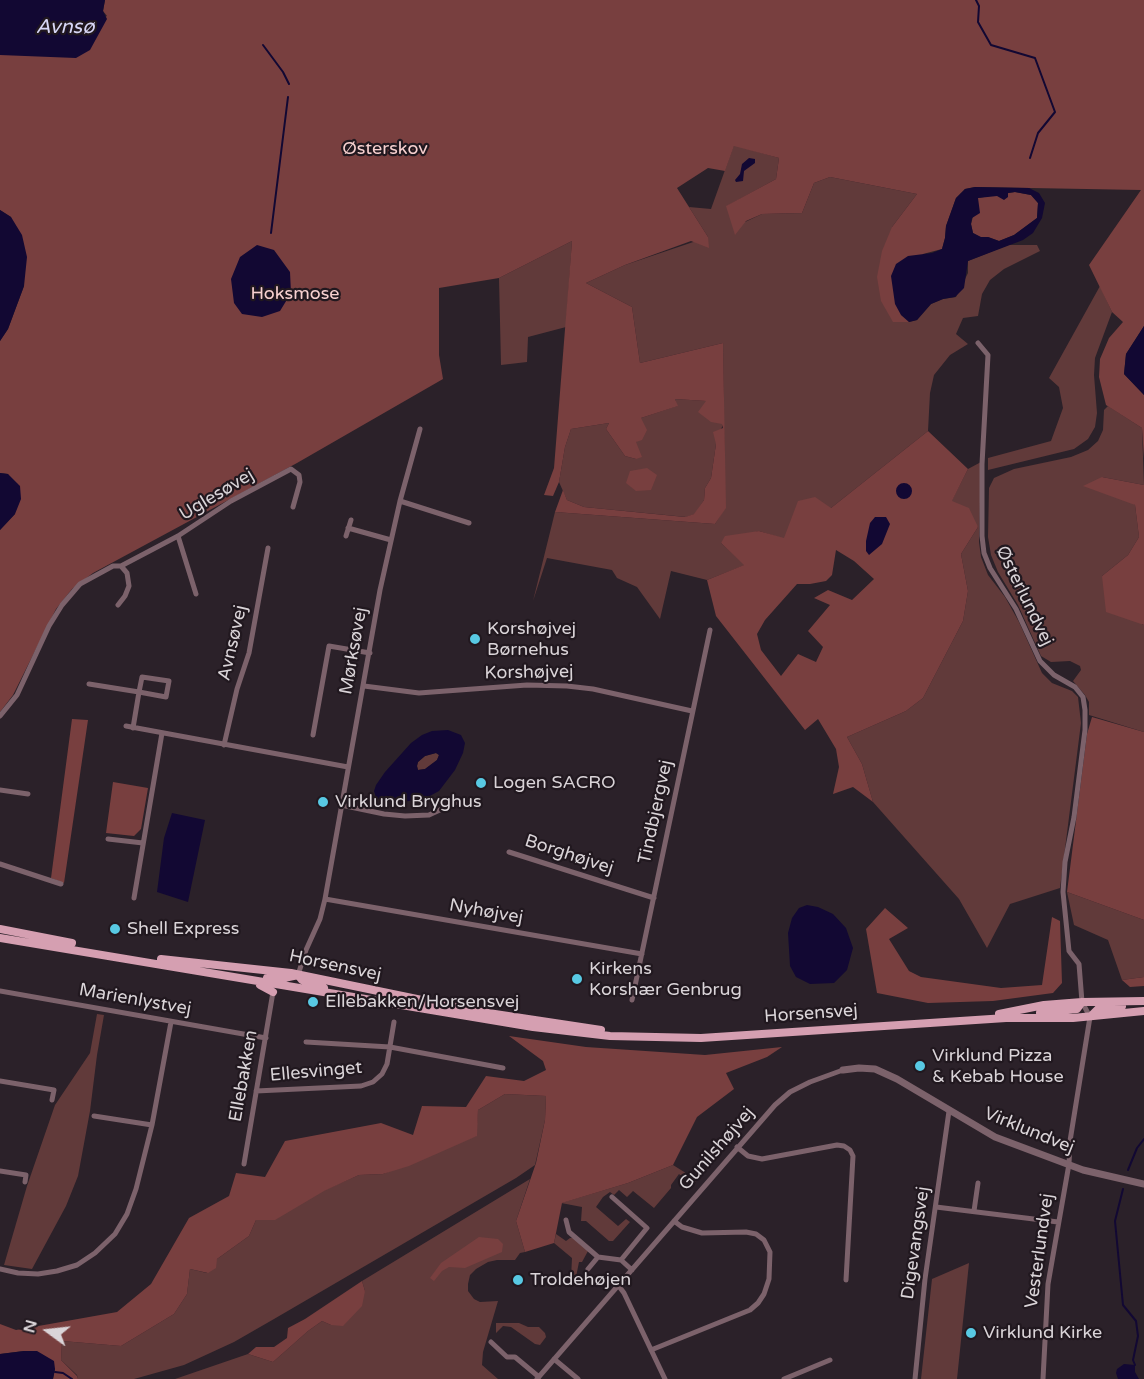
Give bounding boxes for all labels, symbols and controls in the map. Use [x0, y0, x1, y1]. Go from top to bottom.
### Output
water label: Avnsø [36, 16, 94, 40]
park label: Østerskov [342, 138, 428, 160]
park label: Hoksmose [251, 283, 339, 305]
street label: Uglesøvej [176, 464, 258, 526]
street label: Østerlundvej [990, 542, 1058, 650]
street label: Avnsøvej [214, 603, 252, 683]
street label: Mørksøvej [336, 606, 372, 696]
place label: Korshøjvej Børnehus [487, 618, 576, 660]
marker: Korshøjvej Børnehus [468, 632, 482, 646]
street label: Korshøjvej [484, 661, 574, 685]
street label: Tindbjergvej [634, 758, 678, 866]
place label: Logen SACRO [493, 772, 616, 794]
marker: Logen SACRO [474, 776, 488, 790]
place label: Virklund Bryghus [335, 791, 482, 813]
marker: Virklund Bryghus [316, 795, 330, 809]
street label: Borghøjvej [522, 831, 616, 879]
street label: Nyhøjvej [447, 895, 525, 929]
place label: Shell Express [127, 918, 239, 940]
marker: Shell Express [108, 922, 122, 936]
street label: Horsensvej [287, 946, 383, 986]
place label: Kirkens Korshær Genbrug [589, 958, 742, 1000]
marker: Kirkens Korshær Genbrug [570, 972, 584, 986]
street label: Marienlystvej [77, 979, 193, 1021]
place label: Ellebakken/Horsensvej [325, 991, 519, 1013]
marker: Ellebakken/Horsensvej [306, 995, 320, 1009]
street label: Horsensvej [764, 1000, 858, 1028]
street label: Ellebakken [225, 1028, 263, 1124]
place label: Virklund Pizza & Kebab House [932, 1045, 1064, 1088]
street label: Ellesvinget [269, 1057, 363, 1087]
marker: Virklund Pizza & Kebab House [913, 1059, 927, 1073]
street label: Gunilshøjvej [675, 1103, 759, 1195]
street label: Virklundvej [981, 1103, 1077, 1159]
street label: Digevangsvej [897, 1185, 935, 1301]
street label: Vesterlundvej [1021, 1192, 1059, 1310]
place label: Troldehøjen [530, 1269, 631, 1291]
marker: Troldehøjen [511, 1273, 525, 1287]
north arrow [18, 1301, 78, 1361]
text: N [19, 1318, 42, 1335]
place label: Virklund Kirke [983, 1322, 1102, 1344]
marker: Virklund Kirke [964, 1326, 978, 1340]

